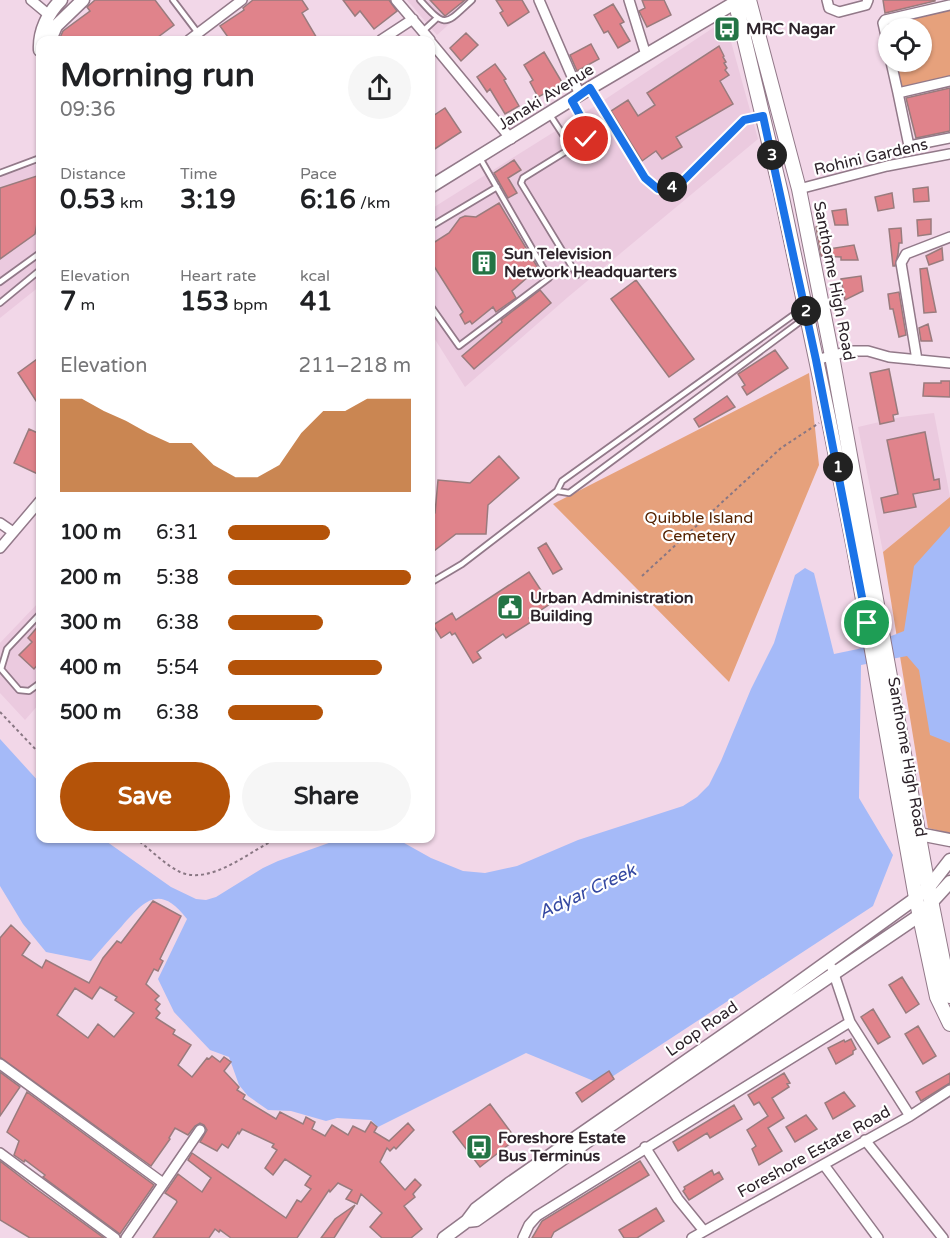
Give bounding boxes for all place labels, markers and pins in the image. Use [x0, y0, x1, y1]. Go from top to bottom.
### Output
bus stop icon: MRC Nagar [712, 14, 742, 44]
place label: MRC Nagar [746, 19, 836, 39]
pin [560, 113, 611, 164]
pin: 3 [757, 140, 787, 170]
pin: 4 [657, 172, 687, 202]
place label: Sun Television Network Headquarters [504, 244, 677, 282]
building icon: Sun Television Network Headquarters [469, 248, 499, 278]
pin: 2 [791, 296, 821, 326]
pin: 1 [823, 452, 853, 482]
place label: Urban Administration Building [530, 588, 693, 626]
public building icon: Urban Administration Building [495, 592, 525, 622]
pin [841, 597, 892, 648]
place label: Foreshore Estate Bus Terminus [498, 1128, 626, 1166]
bus stop icon: Foreshore Estate Bus Terminus [464, 1132, 494, 1162]

